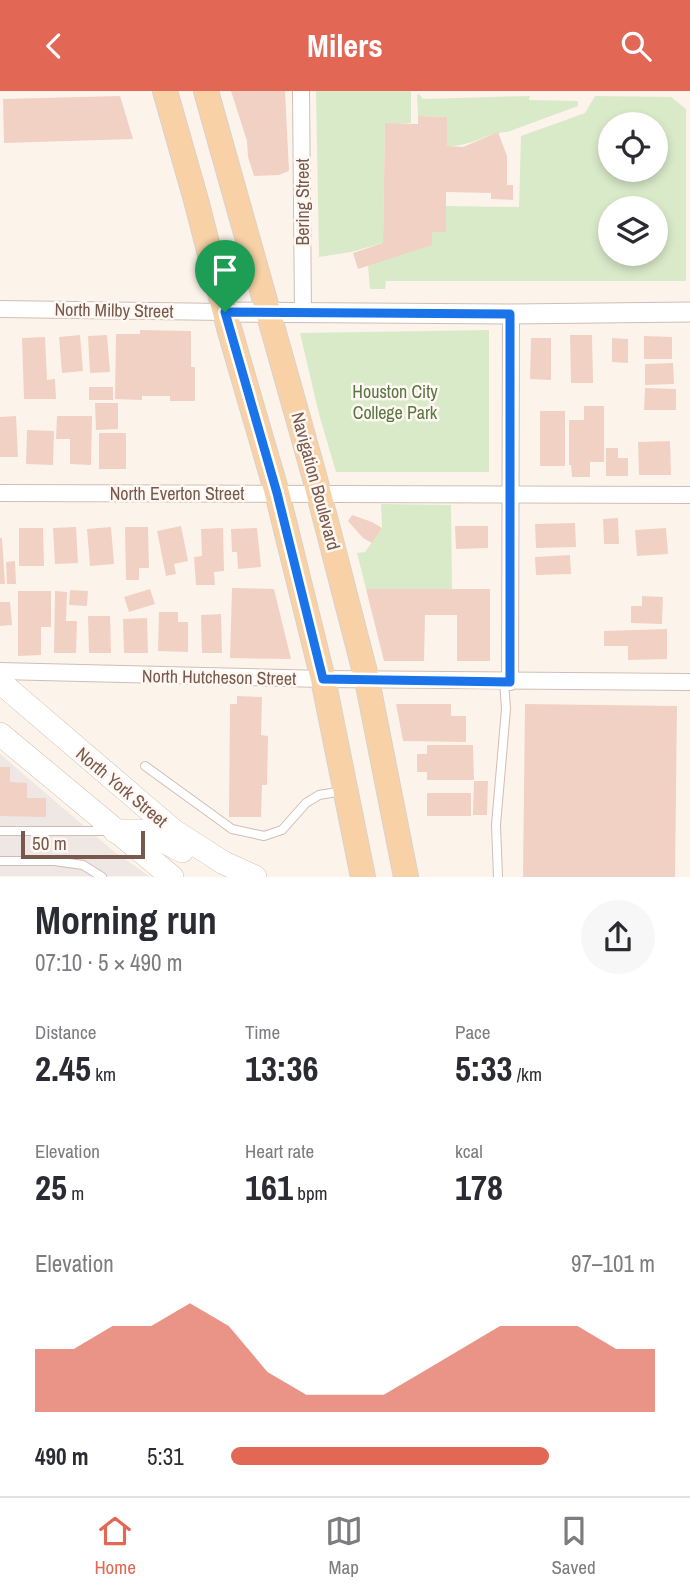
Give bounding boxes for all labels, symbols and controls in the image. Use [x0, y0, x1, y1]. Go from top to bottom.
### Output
text: Milers [307, 24, 383, 67]
icon: back [35, 27, 73, 65]
icon: search [617, 27, 655, 65]
map controls [598, 112, 668, 266]
button: locate [598, 112, 668, 182]
street label: Bering Street [290, 159, 315, 245]
button: layers [598, 196, 668, 266]
pin [195, 240, 255, 312]
icon: arrive [206, 251, 244, 289]
street label: North Milby Street [54, 296, 174, 324]
park label: Houston City College Park [352, 379, 438, 425]
street label: Navigation Boulevard [286, 409, 346, 553]
street label: North Everton Street [110, 481, 244, 506]
street label: North Hutcheson Street [142, 663, 296, 691]
street label: North York Street [71, 741, 173, 833]
scale bar [21, 827, 145, 859]
text: 50 m [32, 830, 67, 856]
text: Morning run [35, 895, 217, 946]
button: share [581, 900, 655, 974]
text: 07:10 · 5 × 490 m [35, 947, 182, 978]
text: Distance [35, 1019, 96, 1045]
text: Time [245, 1019, 280, 1045]
text: Pace [455, 1019, 491, 1045]
text: 2.45 [35, 1045, 91, 1092]
text: 13:36 [245, 1045, 318, 1092]
text: 5:33 [455, 1045, 512, 1092]
text: km [91, 1061, 116, 1087]
text: /km [512, 1061, 542, 1087]
text: Elevation [35, 1138, 100, 1164]
text: Heart rate [245, 1138, 314, 1164]
text: kcal [455, 1138, 483, 1164]
text: 25 [35, 1164, 67, 1211]
text: 161 [245, 1164, 293, 1211]
text: 178 [455, 1164, 503, 1211]
text: m [67, 1180, 84, 1206]
text: bpm [293, 1180, 328, 1206]
text: Elevation [35, 1248, 114, 1279]
text: 97–101 m [571, 1248, 655, 1279]
text: 490 m [35, 1441, 88, 1472]
text: 5:31 [147, 1441, 184, 1472]
tab: Home [94, 1512, 136, 1580]
tab: Map [325, 1512, 363, 1580]
tab: Saved [551, 1512, 596, 1580]

